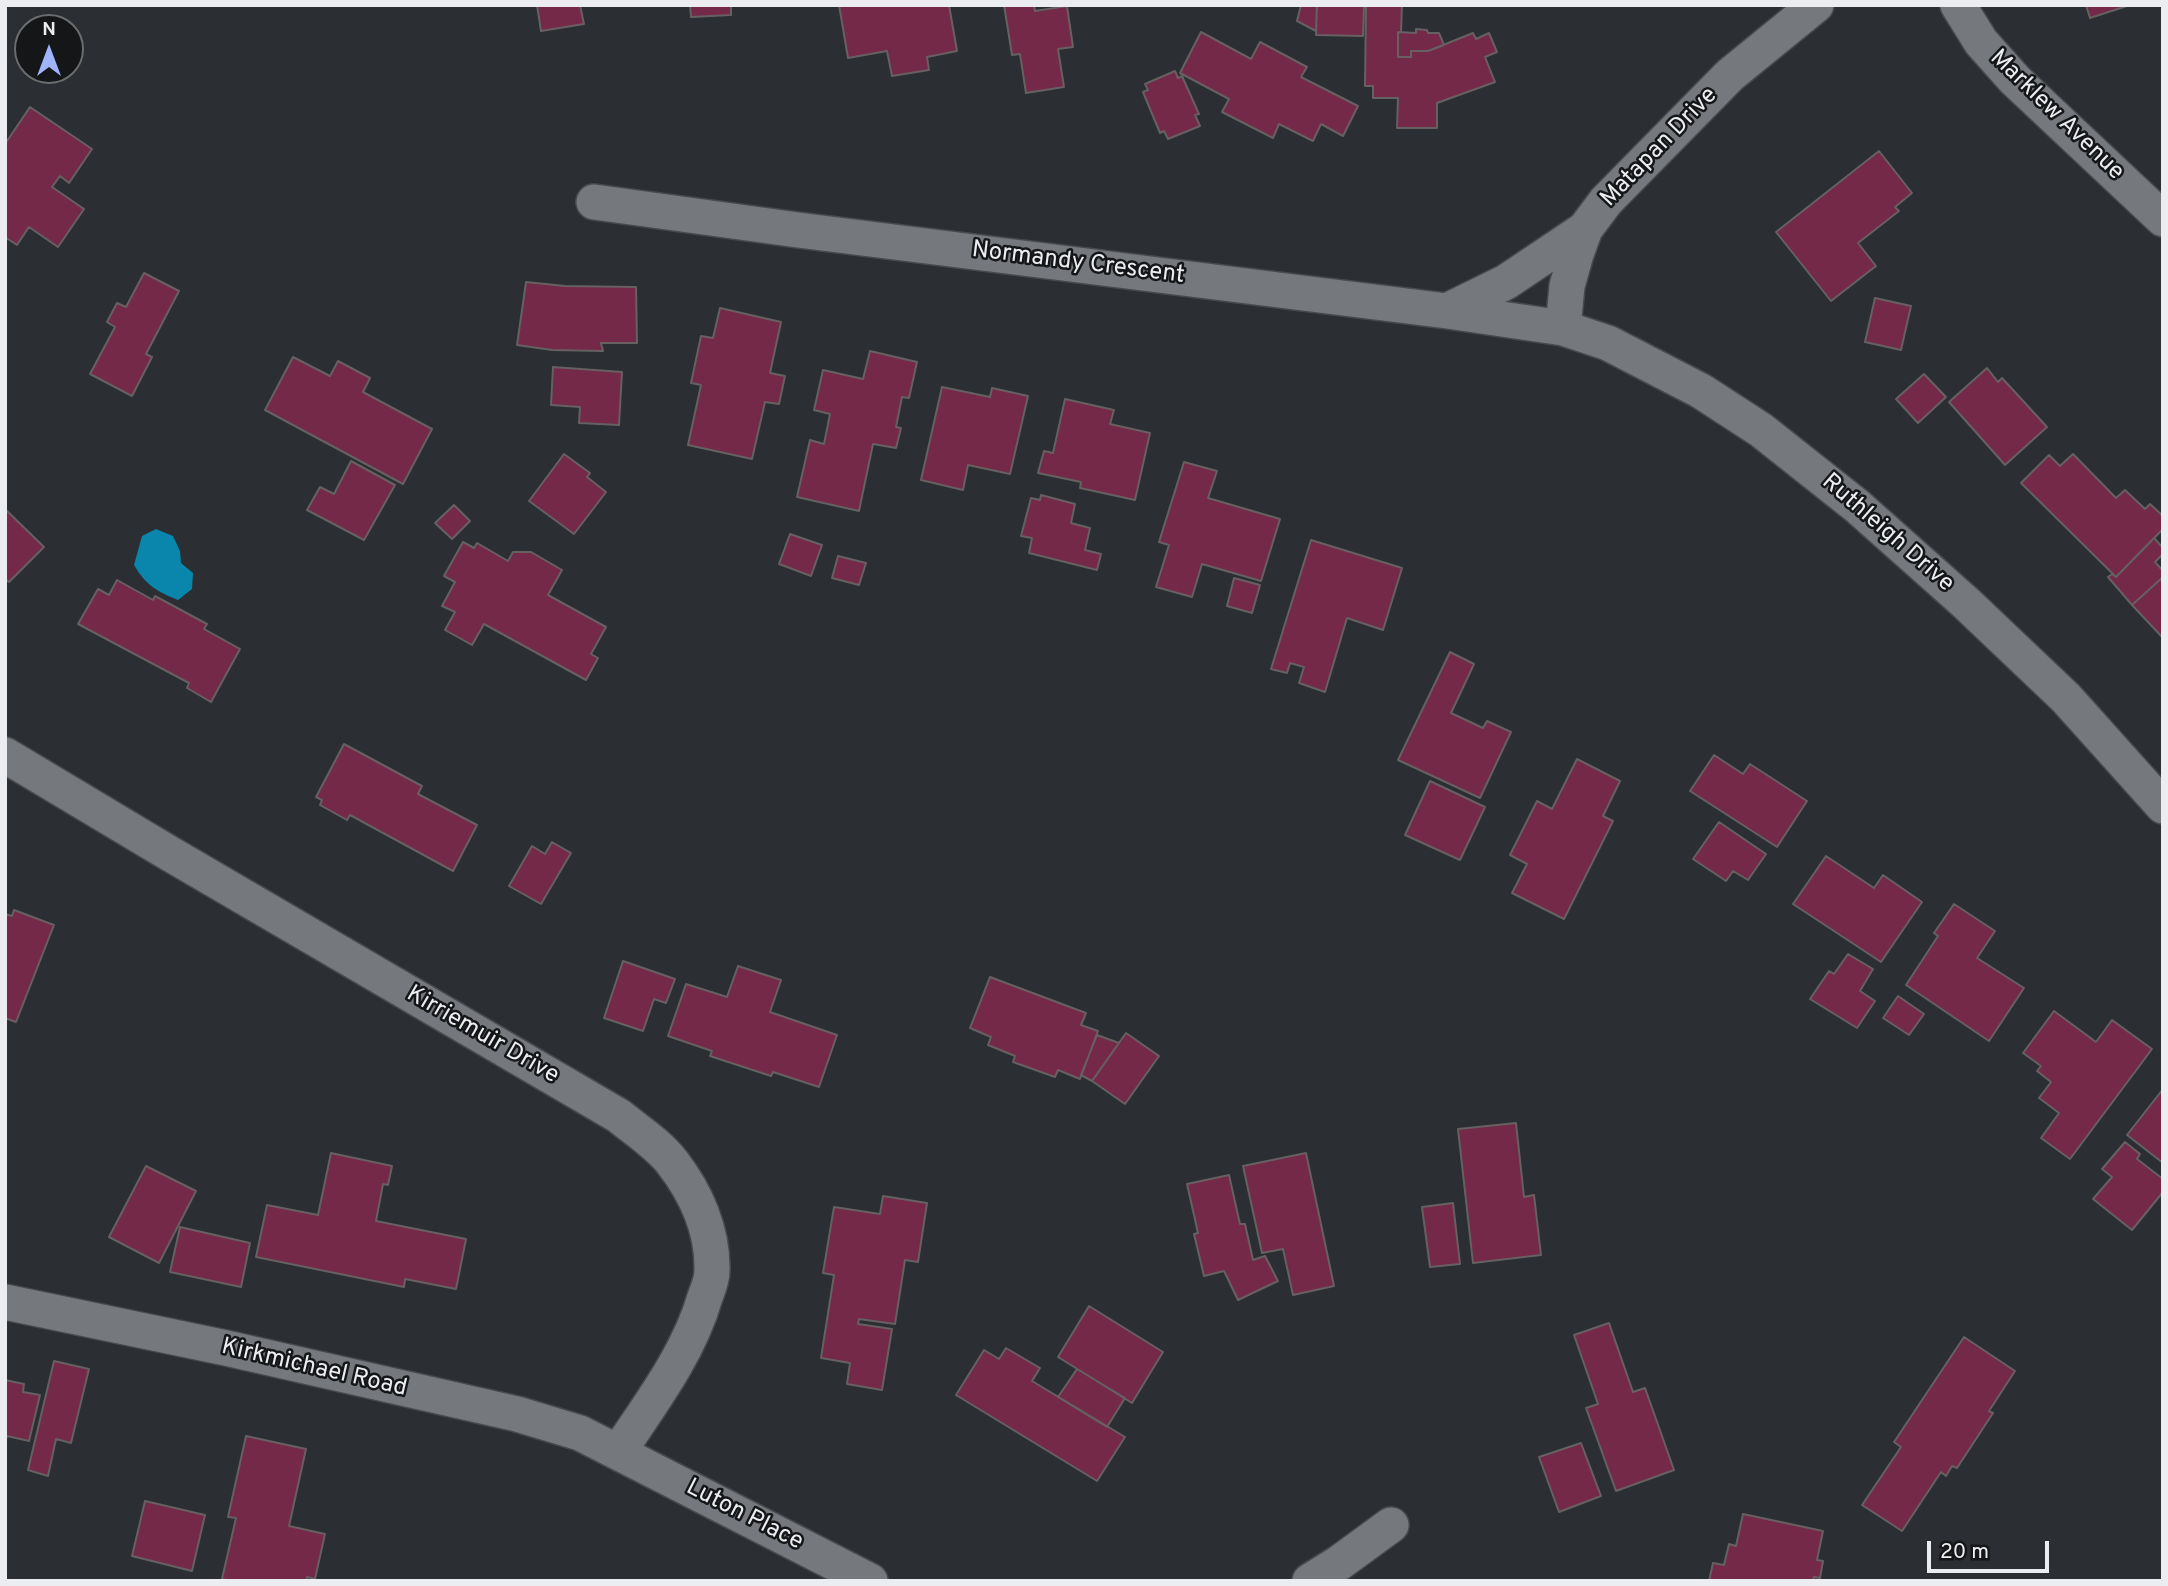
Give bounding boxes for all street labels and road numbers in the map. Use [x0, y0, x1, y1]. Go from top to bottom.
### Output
street label: Marklew Avenue [1983, 45, 2129, 187]
street label: Matapan Drive [1596, 82, 1724, 214]
street label: Normandy Crescent [970, 237, 1186, 291]
street label: Ruthleigh Drive [1815, 469, 1959, 599]
street label: Kirriemuir Drive [401, 981, 563, 1091]
street label: Kirkmichael Road [218, 1334, 410, 1404]
street label: Luton Place [681, 1474, 807, 1558]

